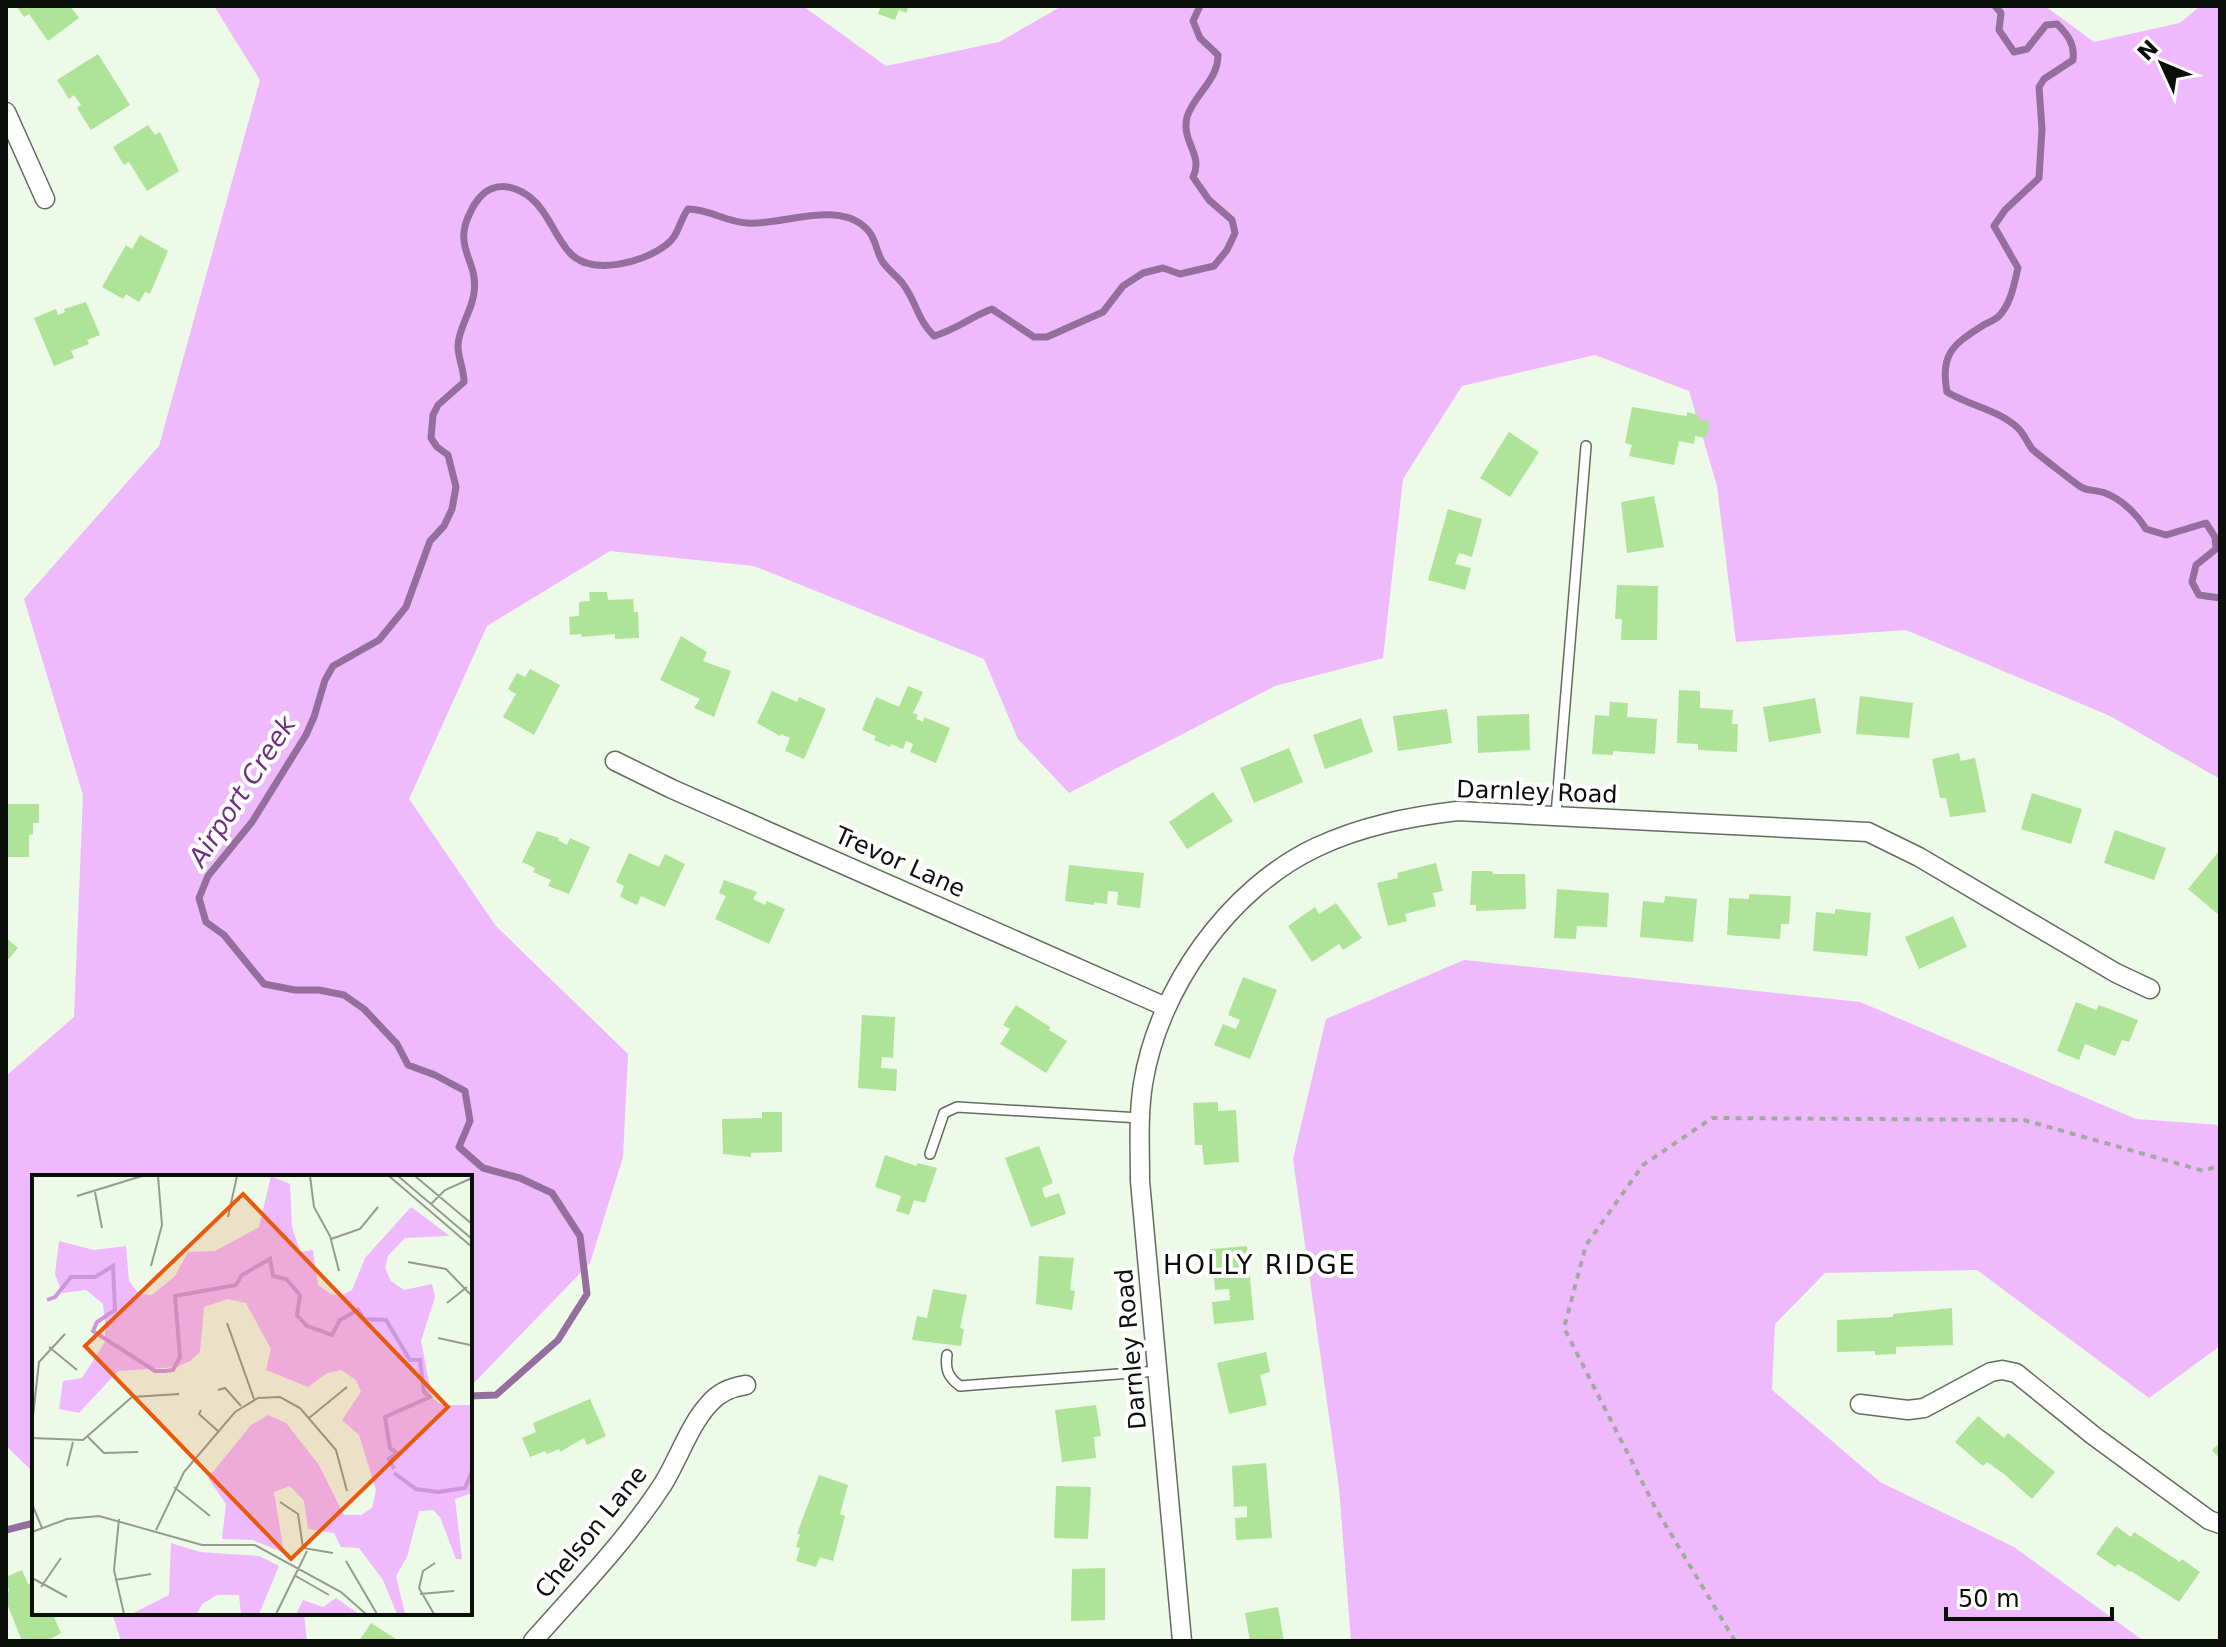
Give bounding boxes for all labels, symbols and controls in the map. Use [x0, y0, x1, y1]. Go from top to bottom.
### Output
north arrow [2122, 24, 2202, 104]
text: N [2133, 35, 2163, 66]
water label: Airport Creek [181, 709, 302, 873]
street label: Darnley Road [1456, 775, 1618, 809]
street label: Trevor Lane [830, 820, 969, 903]
inset map [32, 1175, 472, 1615]
district label: HOLLY RIDGE [1163, 1250, 1357, 1280]
street label: Darnley Road [1110, 1267, 1152, 1431]
street label: Chelson Lane [529, 1460, 653, 1604]
scale bar [1946, 1571, 2112, 1621]
text: 50 m [1958, 1585, 2020, 1613]

